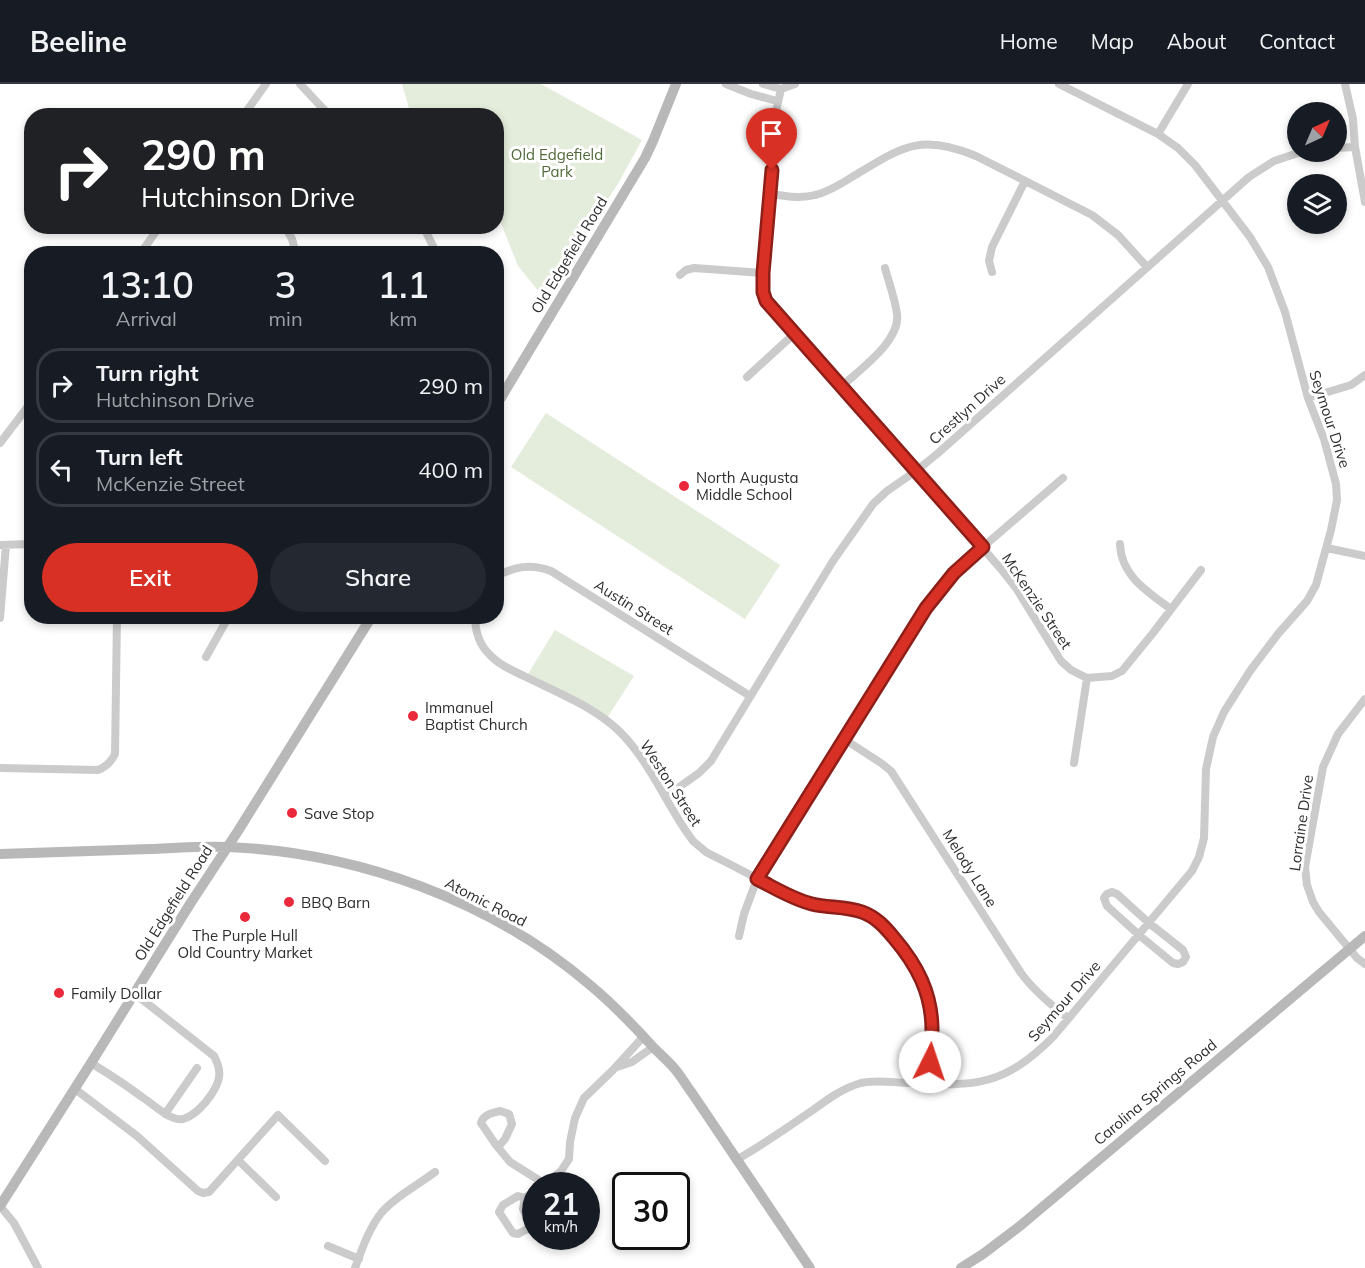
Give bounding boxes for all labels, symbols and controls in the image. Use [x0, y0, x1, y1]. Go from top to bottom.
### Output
text: Beeline [30, 24, 127, 59]
text: Home [1000, 28, 1058, 54]
text: Map [1091, 28, 1134, 54]
text: About [1167, 28, 1226, 54]
text: Contact [1259, 28, 1335, 54]
north arrow [1287, 102, 1347, 162]
map controls [1287, 102, 1347, 234]
pin [746, 108, 797, 170]
icon: arrive [755, 117, 788, 150]
text: 290 m [141, 128, 266, 181]
icon: right [42, 132, 120, 210]
park label: Old Edgefield Park [511, 145, 603, 181]
button: layers [1287, 174, 1347, 234]
text: Hutchinson Drive [141, 180, 355, 214]
street label: Old Edgefield Road [527, 193, 611, 317]
text: 13:10 [99, 262, 194, 307]
text: 3 [275, 262, 296, 307]
text: 1.1 [377, 262, 429, 307]
text: Arrival [116, 306, 177, 331]
text: min [269, 306, 303, 331]
text: km [389, 306, 417, 331]
text: Turn right [96, 359, 199, 387]
street label: Seymour Drive [1305, 368, 1355, 470]
icon: right [45, 369, 78, 402]
street label: Crestlyn Drive [925, 370, 1009, 448]
text: 290 m [418, 372, 483, 400]
text: Hutchinson Drive [96, 387, 254, 412]
text: Turn left [96, 443, 183, 471]
icon: left [45, 453, 78, 486]
text: 400 m [418, 456, 483, 484]
place label: North Augusta Middle School [696, 468, 799, 504]
text: McKenzie Street [96, 471, 245, 496]
marker: North Augusta Middle School [677, 479, 691, 493]
button: Exit [42, 543, 258, 612]
button: Share [270, 543, 486, 612]
street label: McKenzie Street [998, 549, 1076, 653]
street label: Austin Street [591, 575, 677, 639]
place label: Immanuel Baptist Church [425, 698, 528, 734]
marker: Immanuel Baptist Church [406, 709, 420, 723]
street label: Weston Street [636, 736, 706, 830]
street label: Lorraine Drive [1285, 774, 1317, 872]
place label: Save Stop [304, 804, 374, 823]
marker: Save Stop [285, 806, 299, 820]
street label: Melody Lane [939, 826, 1001, 910]
street label: Old Edgefield Road [130, 842, 216, 964]
street label: Atomic Road [442, 873, 530, 931]
place label: BBQ Barn [301, 893, 370, 912]
marker: BBQ Barn [282, 895, 296, 909]
marker: The Purple Hull Old Country Market [238, 910, 252, 924]
place label: The Purple Hull Old Country Market [177, 926, 313, 962]
street label: Seymour Drive [1024, 957, 1104, 1045]
place label: Family Dollar [71, 984, 162, 1003]
marker: Family Dollar [52, 986, 66, 1000]
position arrow [898, 1030, 962, 1094]
street label: Carolina Springs Road [1089, 1035, 1221, 1149]
speed limit sign: 30 [612, 1172, 690, 1250]
text: 21 [543, 1185, 579, 1223]
text: km/h [544, 1217, 578, 1236]

